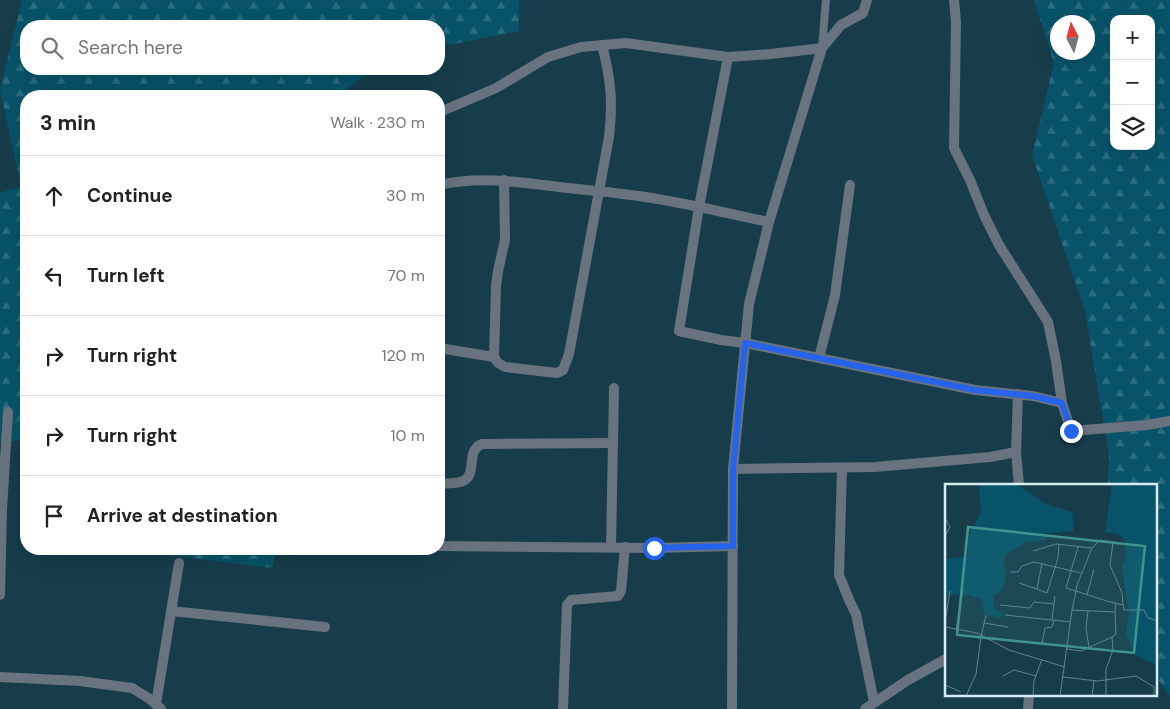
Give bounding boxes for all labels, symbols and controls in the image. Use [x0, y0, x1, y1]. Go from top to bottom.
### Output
north arrow [1050, 15, 1095, 60]
map controls [1110, 15, 1155, 150]
button: + [1110, 15, 1155, 60]
search box [20, 20, 445, 75]
icon: search [38, 34, 66, 62]
text: Search here [78, 35, 183, 60]
button: − [1110, 60, 1155, 105]
button: layers [1110, 105, 1155, 150]
text: 3 min [40, 109, 96, 137]
text: Walk · 230 m [330, 112, 425, 133]
icon: ahead [40, 182, 68, 210]
text: Continue [87, 183, 173, 208]
text: 30 m [386, 185, 425, 206]
icon: left [40, 262, 68, 290]
text: Turn left [87, 263, 165, 288]
text: 70 m [387, 265, 425, 286]
icon: right [40, 342, 68, 370]
text: Turn right [87, 343, 177, 368]
text: 120 m [381, 345, 425, 366]
route end [1060, 420, 1083, 443]
icon: right [40, 422, 68, 450]
text: Turn right [87, 423, 177, 448]
text: 10 m [391, 425, 425, 446]
inset map [945, 484, 1158, 696]
icon: arrive [40, 502, 68, 530]
text: Arrive at destination [87, 503, 278, 528]
route start [643, 537, 666, 560]

